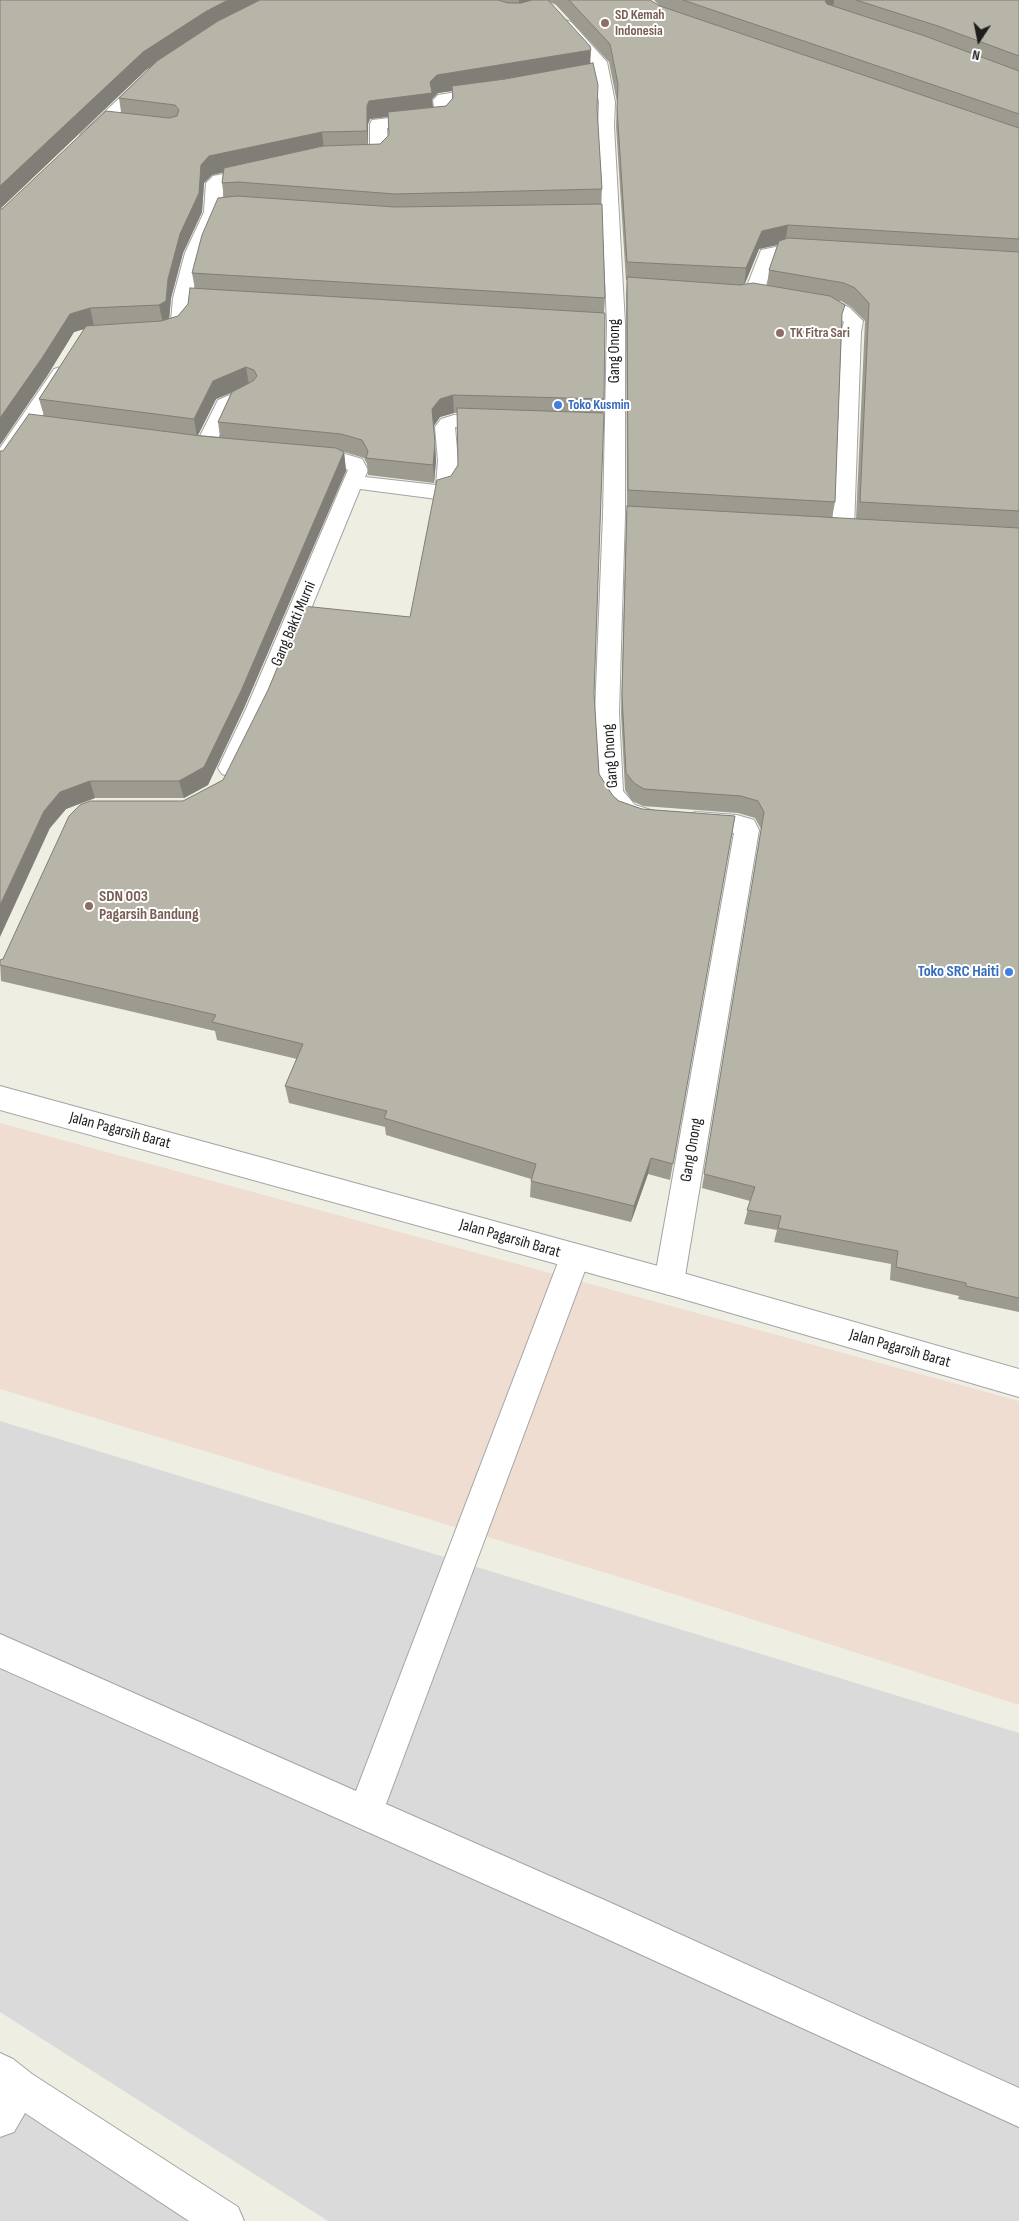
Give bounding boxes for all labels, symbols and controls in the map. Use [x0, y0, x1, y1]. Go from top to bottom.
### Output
place label: SD Kemah Indonesia [615, 7, 665, 40]
north arrow [954, 15, 1004, 65]
marker: SD Kemah Indonesia [599, 17, 611, 29]
text: N [971, 46, 981, 64]
street label: Gang Onong [605, 319, 625, 383]
place label: TK Fitra Sari [790, 325, 850, 341]
marker: TK Fitra Sari [774, 327, 786, 339]
place label: Toko Kusmin [568, 397, 630, 413]
marker: Toko Kusmin [552, 399, 564, 411]
street label: Gang Bakti Murni [268, 579, 320, 669]
street label: Gang Onong [599, 723, 623, 789]
place label: SDN 003 Pagarsih Bandung [99, 887, 199, 925]
marker: SDN 003 Pagarsih Bandung [83, 900, 95, 912]
place label: Toko SRC Haiti [918, 962, 999, 982]
marker: Toko SRC Haiti [1003, 966, 1015, 978]
street label: Jalan Pagarsih Barat [67, 1108, 173, 1154]
street label: Gang Onong [677, 1117, 707, 1183]
street label: Jalan Pagarsih Barat [457, 1215, 563, 1263]
street label: Jalan Pagarsih Barat [847, 1325, 953, 1373]

